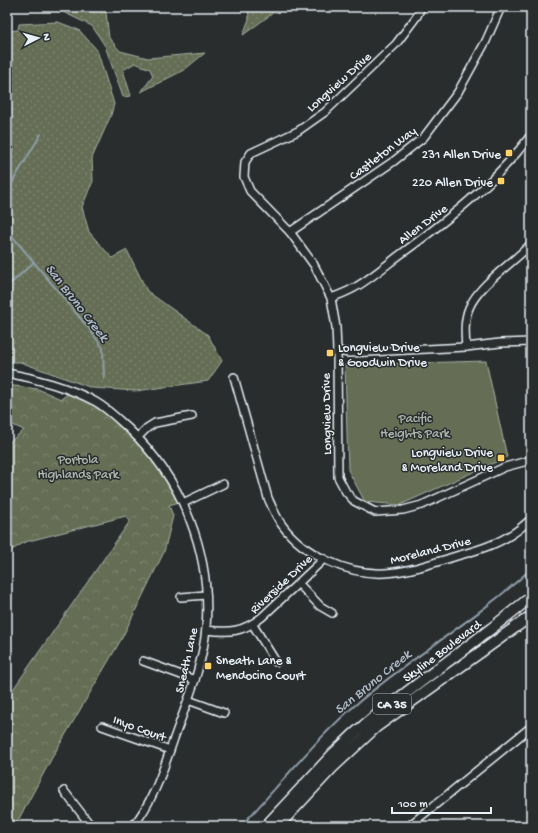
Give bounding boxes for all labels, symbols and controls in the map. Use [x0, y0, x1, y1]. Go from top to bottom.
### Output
north arrow [18, 18, 58, 58]
text: N [40, 33, 52, 41]
street label: Longview Drive [304, 50, 375, 116]
street label: Castleton Way [347, 124, 420, 184]
place label: 231 Allen Drive [422, 148, 501, 163]
marker: 231 Allen Drive [504, 148, 514, 158]
place label: 220 Allen Drive [412, 176, 493, 191]
marker: 220 Allen Drive [496, 176, 506, 186]
street label: Allen Drive [396, 201, 451, 248]
water label: San Bruno Creek [41, 262, 113, 347]
place label: Longview Drive & Goodwin Drive [338, 341, 427, 371]
marker: Longview Drive & Goodwin Drive [325, 348, 335, 358]
street label: Longview Drive [319, 373, 336, 455]
park label: Pacific Heights Park [380, 412, 451, 442]
place label: Longview Drive & Moreland Drive [402, 446, 493, 476]
park label: Portola Highlands Park [37, 453, 120, 483]
marker: Longview Drive & Moreland Drive [496, 453, 506, 463]
street label: Moreland Drive [389, 534, 473, 569]
street label: Riverside Drive [247, 552, 316, 618]
street label: Skyline Boulevard [400, 617, 486, 686]
street label: Sneath Lane [173, 626, 202, 695]
water label: San Bruno Creek [332, 646, 417, 719]
place label: Sneath Lane & Mendocino Court [216, 654, 307, 684]
marker: Sneath Lane & Mendocino Court [203, 661, 213, 671]
road number: CA 35 [373, 694, 411, 714]
street label: Inyo Court [111, 713, 169, 746]
scale bar [392, 789, 491, 815]
text: 100 m [397, 798, 428, 812]

